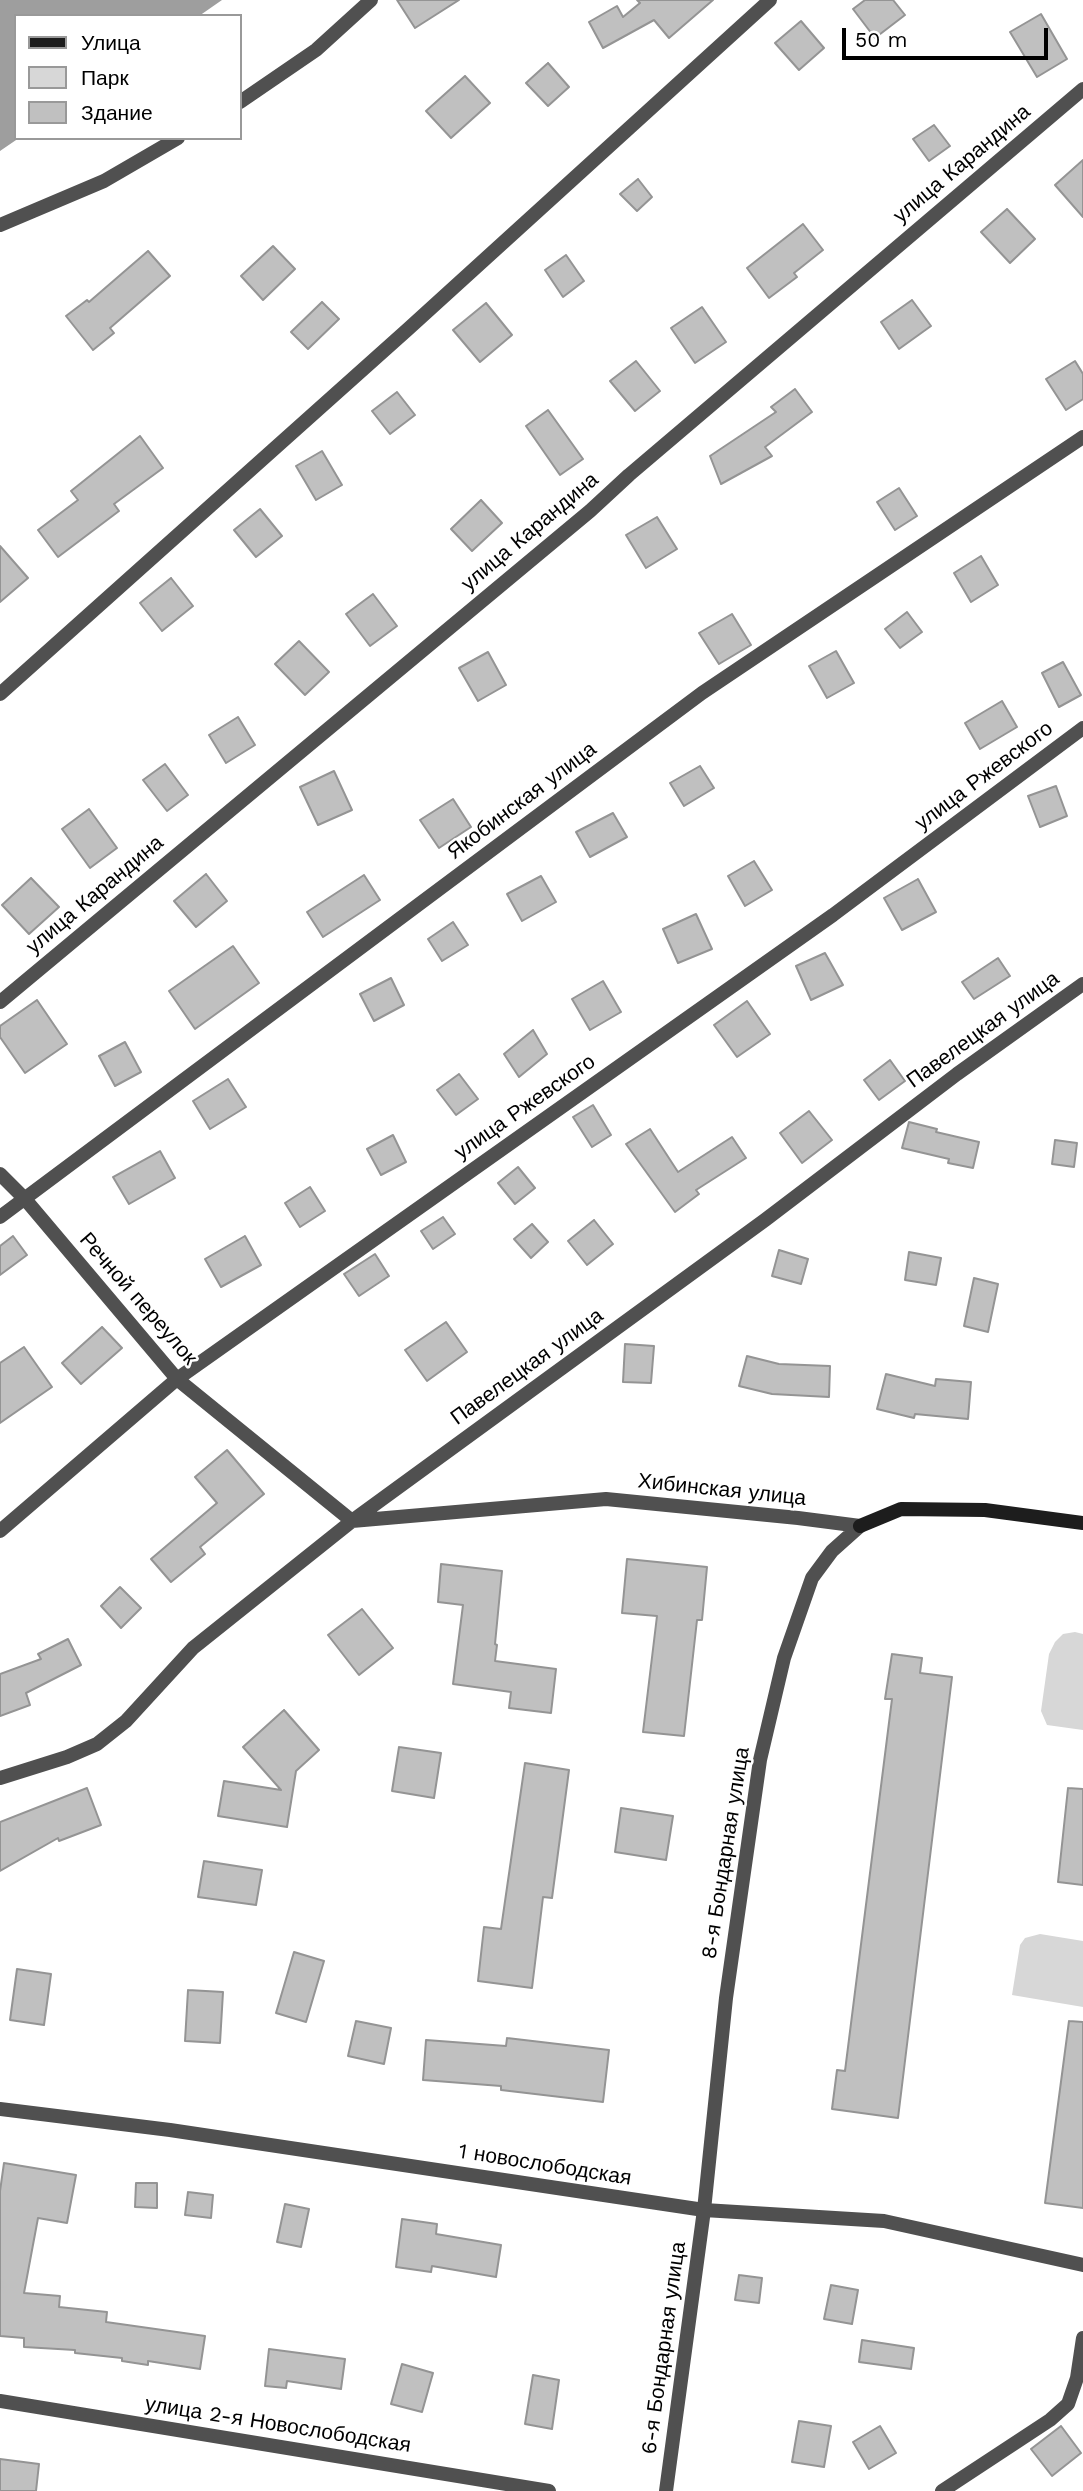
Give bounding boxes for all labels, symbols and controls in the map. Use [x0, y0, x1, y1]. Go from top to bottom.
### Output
legend [14, 14, 242, 140]
scale bar [845, 14, 1052, 58]
text: 50 m [855, 27, 907, 52]
text: Улица [81, 30, 141, 55]
text: Парк [81, 65, 129, 90]
street label: улица Карандина [888, 99, 1036, 229]
text: Здание [81, 100, 153, 125]
street label: улица Карандина [456, 467, 604, 597]
street label: улица Ржевского [910, 716, 1058, 836]
street label: Якобинская улица [443, 737, 601, 865]
street label: улица Карандина [21, 830, 169, 960]
street label: Павелецкая улица [902, 966, 1064, 1094]
street label: улица Ржевского [450, 1049, 600, 1165]
street label: Речной переулок [74, 1228, 202, 1370]
street label: Павелецкая улица [446, 1303, 608, 1431]
street label: Хибинская улица [637, 1469, 807, 1511]
street label: 8-я Бондарная улица [697, 1745, 755, 1961]
street label: 1 новослободская [457, 2139, 633, 2191]
street label: 6-я Бондарная улица [637, 2240, 691, 2456]
street label: улица 2-я Новослободская [143, 2392, 413, 2458]

